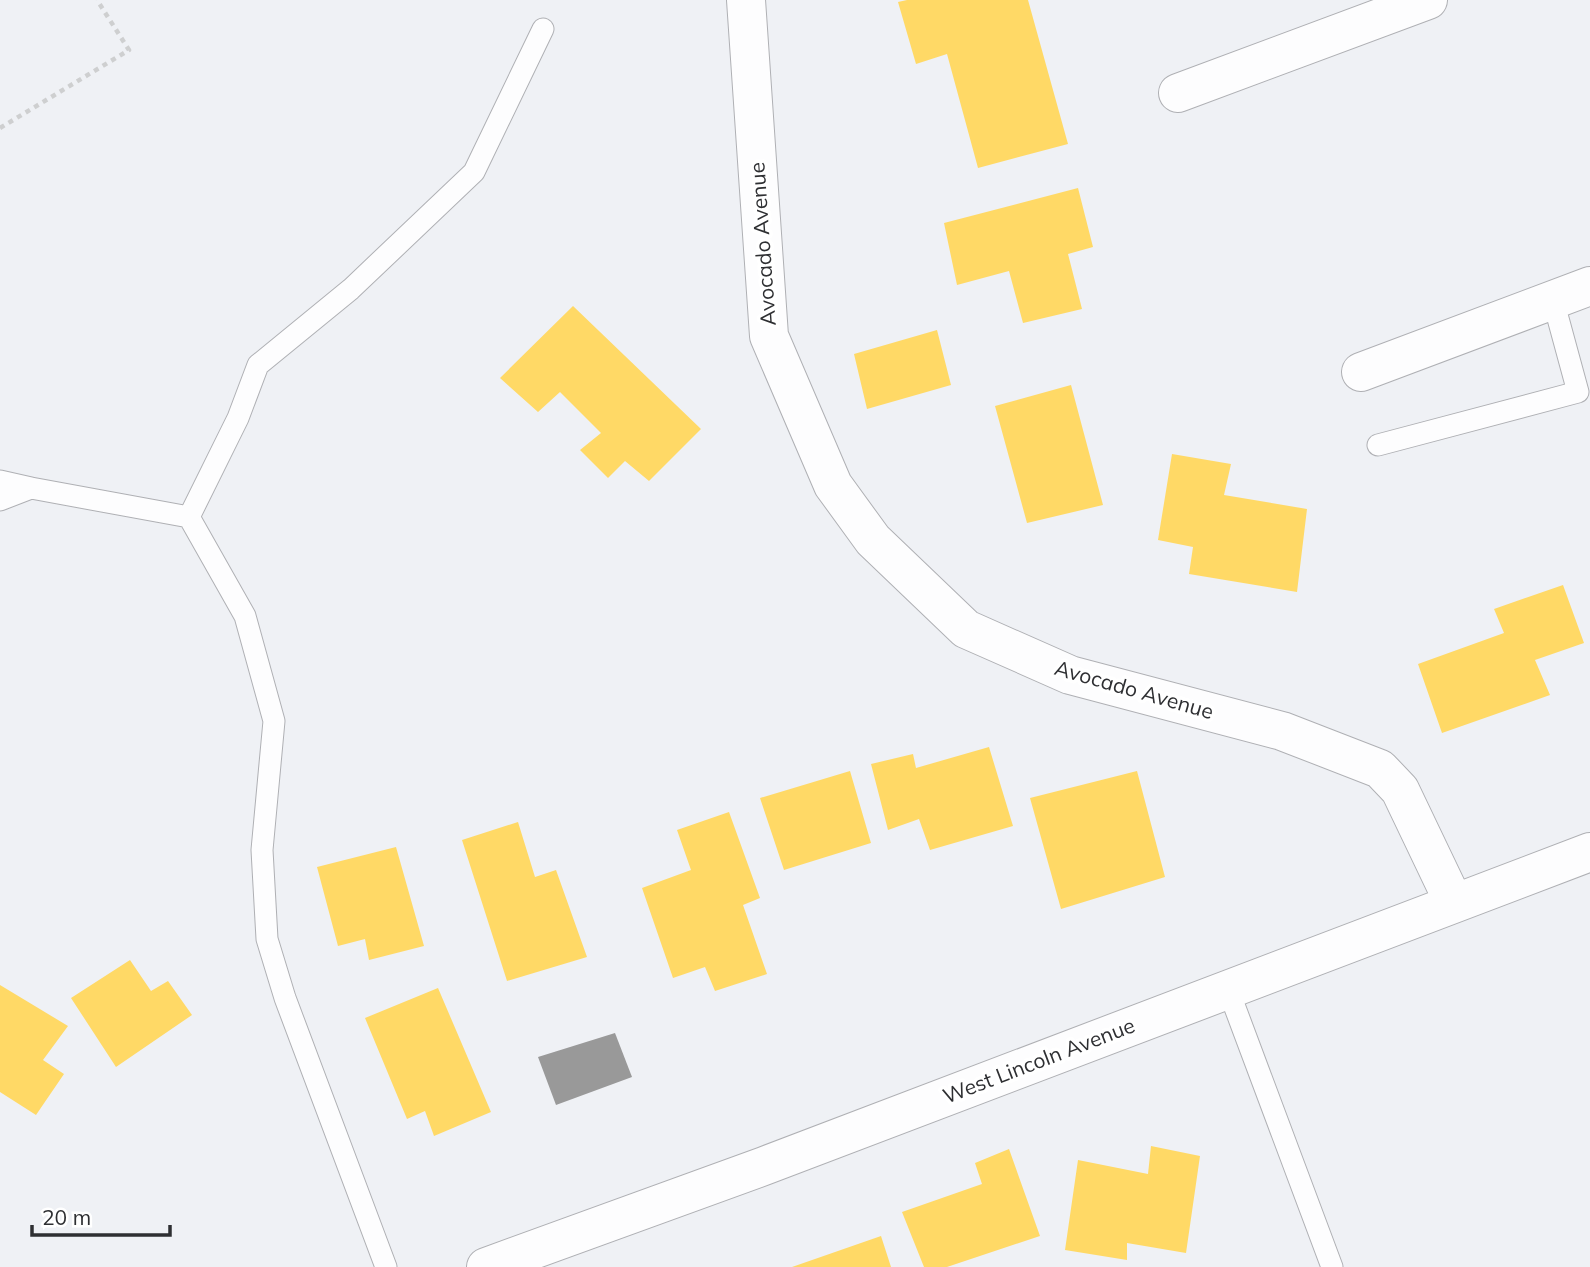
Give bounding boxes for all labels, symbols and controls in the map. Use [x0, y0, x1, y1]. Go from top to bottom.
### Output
street label: Avocado Avenue [743, 161, 781, 327]
street label: Avocado Avenue [1052, 654, 1217, 724]
street label: West Lincoln Avenue [939, 1011, 1138, 1109]
scale bar [32, 1194, 170, 1238]
text: 20 m [42, 1204, 91, 1230]

